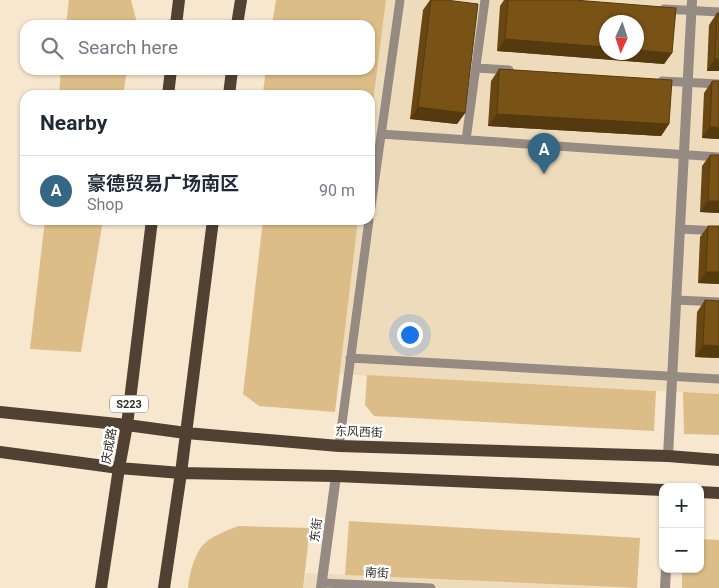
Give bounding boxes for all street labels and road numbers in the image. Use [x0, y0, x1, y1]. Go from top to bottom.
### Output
road number: S223 [110, 396, 148, 412]
street label: 东风西街 [335, 424, 383, 440]
street label: 庆成路 [99, 427, 119, 465]
street label: 东街 [308, 517, 324, 543]
street label: 南街 [365, 565, 389, 581]

